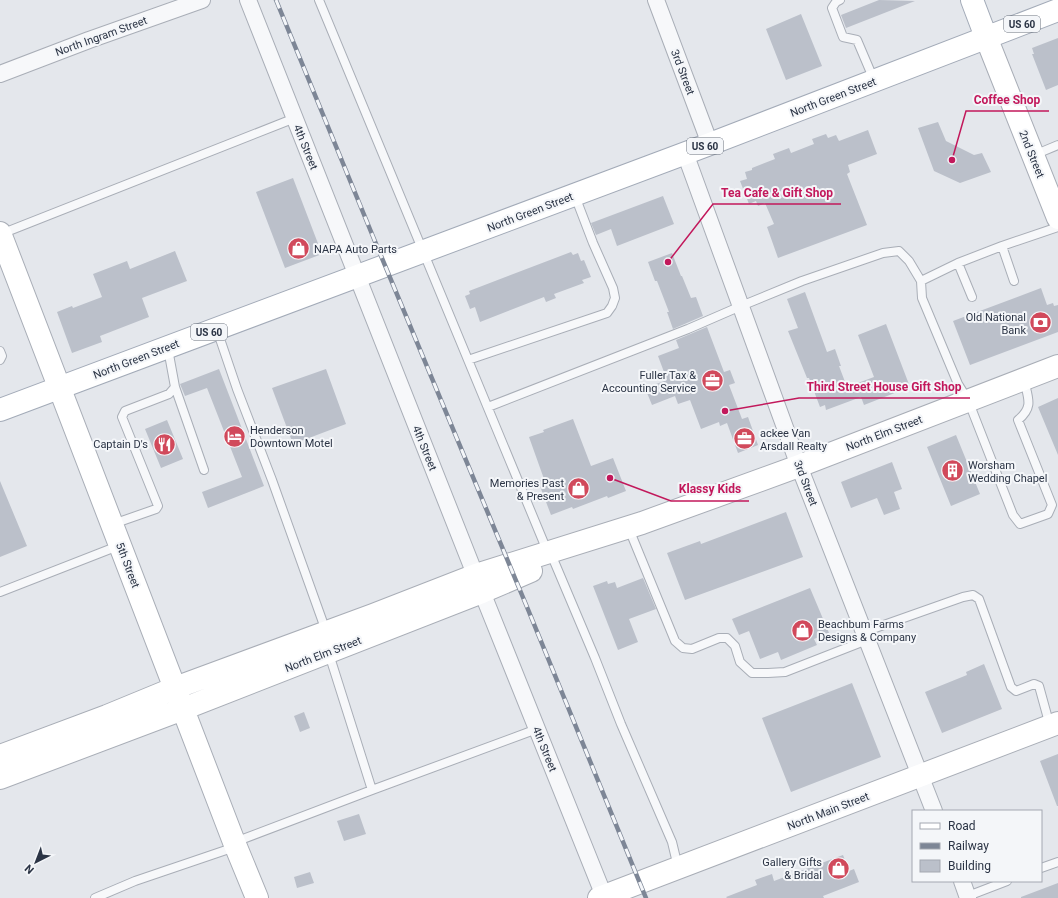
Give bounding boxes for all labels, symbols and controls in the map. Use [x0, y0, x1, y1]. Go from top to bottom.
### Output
street label: North Ingram Street [54, 14, 149, 59]
road number: US 60 [1004, 16, 1040, 32]
street label: 3rd Street [668, 48, 697, 97]
street label: North Green Street [788, 75, 878, 120]
callout: Coffee Shop [966, 87, 1049, 111]
text: Coffee Shop [974, 93, 1041, 107]
street label: 4th Street [291, 123, 321, 172]
street label: 2nd Street [1016, 128, 1047, 180]
road number: US 60 [687, 138, 723, 154]
callout: Tea Cafe & Gift Shop [713, 180, 841, 204]
text: Tea Cafe & Gift Shop [721, 186, 833, 200]
street label: North Green Street [485, 190, 575, 235]
shop icon: NAPA Auto Parts [286, 236, 312, 262]
place label: NAPA Auto Parts [314, 243, 397, 256]
bank icon: Old National Bank [1028, 310, 1054, 336]
place label: Old National Bank [966, 311, 1026, 337]
road number: US 60 [191, 324, 227, 340]
street label: North Green Street [91, 337, 181, 382]
office icon: Fuller Tax & Accounting Service [699, 368, 725, 394]
place label: Fuller Tax & Accounting Service [602, 369, 696, 395]
callout: Third Street House Gift Shop [799, 374, 970, 398]
text: Third Street House Gift Shop [806, 380, 962, 394]
street label: North Elm Street [844, 413, 925, 454]
hotel icon: Henderson Downtown Motel [222, 423, 248, 449]
place label: Henderson Downtown Motel [250, 424, 333, 450]
street label: 4th Street [410, 424, 440, 473]
office icon: ackee Van Arsdall Realty [731, 426, 757, 452]
place label: ackee Van Arsdall Realty [760, 427, 828, 453]
restaurant icon: Captain D's [151, 431, 177, 457]
place label: Captain D's [93, 438, 148, 451]
building icon: Worsham Wedding Chapel [940, 458, 966, 484]
street label: 3rd Street [791, 459, 820, 508]
place label: Worsham Wedding Chapel [968, 459, 1047, 485]
shop icon: Memories Past & Present [566, 476, 592, 502]
place label: Memories Past & Present [490, 477, 564, 503]
callout: Klassy Kids [671, 477, 749, 501]
text: Klassy Kids [679, 482, 741, 496]
street label: 5th Street [113, 541, 142, 590]
shop icon: Beachbum Farms Designs & Company [790, 617, 816, 643]
place label: Beachbum Farms Designs & Company [818, 618, 917, 644]
street label: North Elm Street [283, 634, 364, 675]
street label: 4th Street [530, 725, 560, 774]
street label: North Main Street [785, 790, 871, 833]
legend [912, 810, 1042, 882]
text: Road [948, 819, 976, 833]
text: Railway [948, 839, 989, 853]
north arrow [16, 842, 56, 882]
shop icon: Gallery Gifts & Bridal [825, 855, 851, 881]
place label: Gallery Gifts & Bridal [762, 856, 822, 882]
text: Building [948, 859, 991, 873]
text: N [22, 861, 37, 876]

